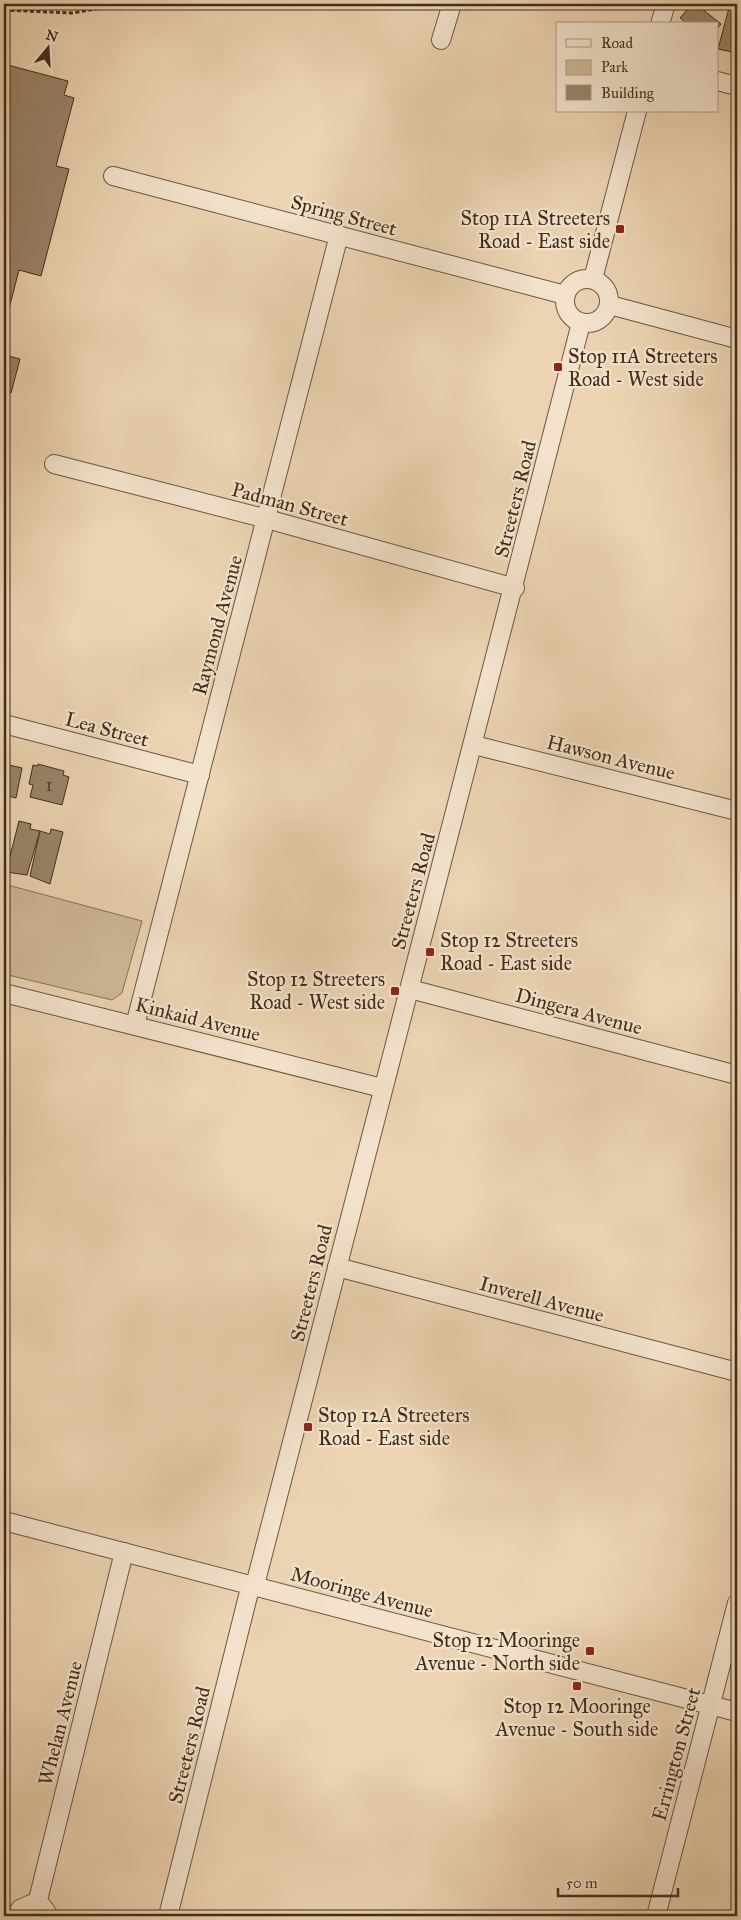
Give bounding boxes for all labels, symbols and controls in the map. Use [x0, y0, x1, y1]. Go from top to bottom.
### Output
north arrow [22, 22, 72, 72]
legend [556, 22, 718, 112]
text: N [44, 26, 60, 46]
text: Road [601, 34, 633, 52]
text: Park [601, 58, 628, 76]
text: Building [601, 84, 655, 102]
street label: Spring Street [288, 189, 400, 242]
place label: Stop 11A Streeters Road - East side [460, 206, 610, 253]
marker: Stop 11A Streeters Road - East side [614, 223, 626, 235]
place label: Stop 11A Streeters Road - West side [568, 344, 718, 391]
marker: Stop 11A Streeters Road - West side [552, 361, 564, 373]
street label: Streeters Road [489, 438, 541, 560]
street label: Padman Street [229, 477, 351, 531]
street label: Raymond Avenue [187, 552, 247, 698]
street label: Lea Street [63, 706, 151, 752]
street label: Hawson Avenue [544, 729, 678, 785]
house number: 1 [45, 774, 53, 796]
street label: Streeters Road [386, 830, 440, 952]
place label: Stop 12 Streeters Road - East side [440, 928, 578, 975]
marker: Stop 12 Streeters Road - East side [424, 946, 436, 958]
place label: Stop 12 Streeters Road - West side [247, 967, 385, 1014]
street label: Dingera Avenue [513, 983, 645, 1040]
marker: Stop 12 Streeters Road - West side [389, 985, 401, 997]
street label: Kinkaid Avenue [133, 992, 263, 1046]
street label: Streeters Road [285, 1222, 337, 1344]
street label: Inverell Avenue [477, 1271, 607, 1327]
place label: Stop 12A Streeters Road - East side [318, 1403, 469, 1450]
marker: Stop 12A Streeters Road - East side [302, 1421, 314, 1433]
street label: Mooringe Avenue [288, 1561, 436, 1624]
place label: Stop 12 Mooringe Avenue - North side [414, 1628, 580, 1675]
marker: Stop 12 Mooringe Avenue - North side [584, 1645, 596, 1657]
street label: Whelan Avenue [33, 1658, 87, 1788]
marker: Stop 12 Mooringe Avenue - South side [571, 1680, 583, 1692]
street label: Streeters Road [163, 1684, 215, 1806]
street label: Errington Street [647, 1685, 706, 1824]
place label: Stop 12 Mooringe Avenue - South side [495, 1694, 658, 1741]
scale bar [558, 1865, 678, 1897]
text: 50 m [566, 1874, 598, 1892]

